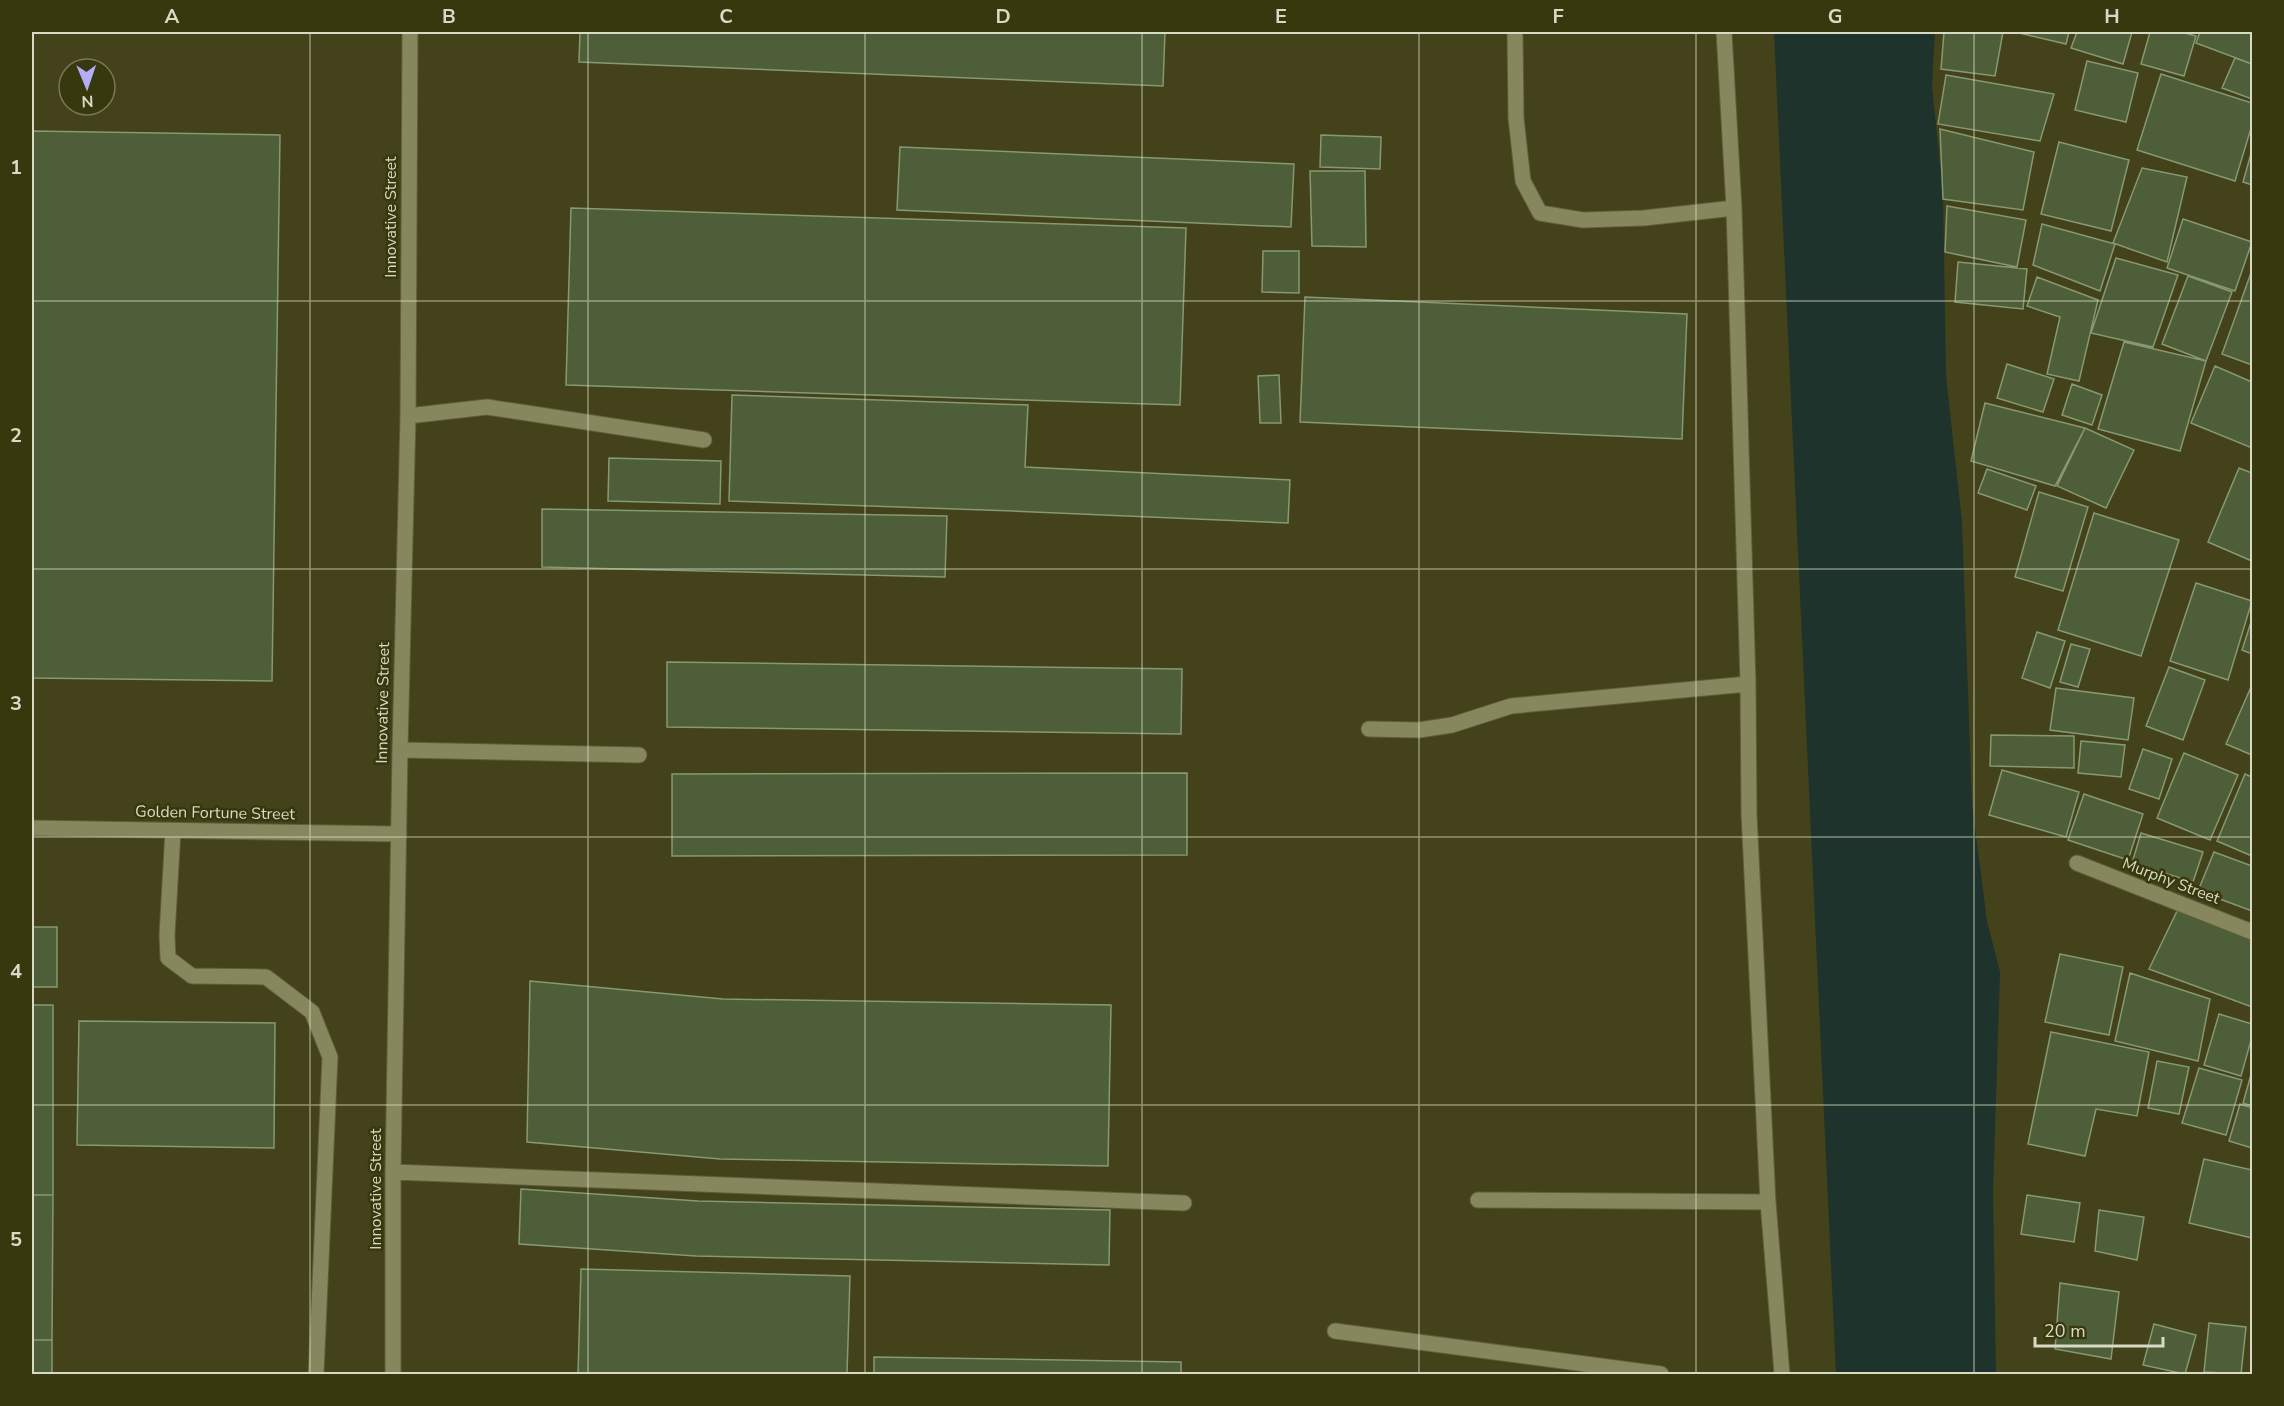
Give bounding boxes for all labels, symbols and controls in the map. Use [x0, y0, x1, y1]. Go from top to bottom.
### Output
text: A [165, 3, 180, 30]
text: B [442, 3, 456, 30]
text: C [719, 3, 733, 30]
text: D [995, 3, 1011, 30]
text: E [1275, 3, 1287, 30]
text: F [1552, 3, 1564, 30]
text: G [1828, 3, 1842, 30]
text: H [2104, 3, 2120, 30]
north arrow [57, 57, 117, 117]
text: N [81, 90, 94, 112]
text: 1 [10, 154, 22, 181]
street label: Innovative Street [380, 156, 402, 278]
text: 2 [10, 422, 22, 449]
street label: Innovative Street [371, 642, 395, 764]
text: 3 [10, 690, 22, 717]
street label: Golden Fortune Street [135, 801, 295, 825]
street label: Murphy Street [2119, 852, 2223, 910]
text: 4 [10, 958, 22, 985]
street label: Innovative Street [365, 1128, 387, 1250]
text: 5 [10, 1226, 22, 1253]
scale bar [2035, 1310, 2162, 1348]
text: 20 m [2044, 1319, 2086, 1343]

